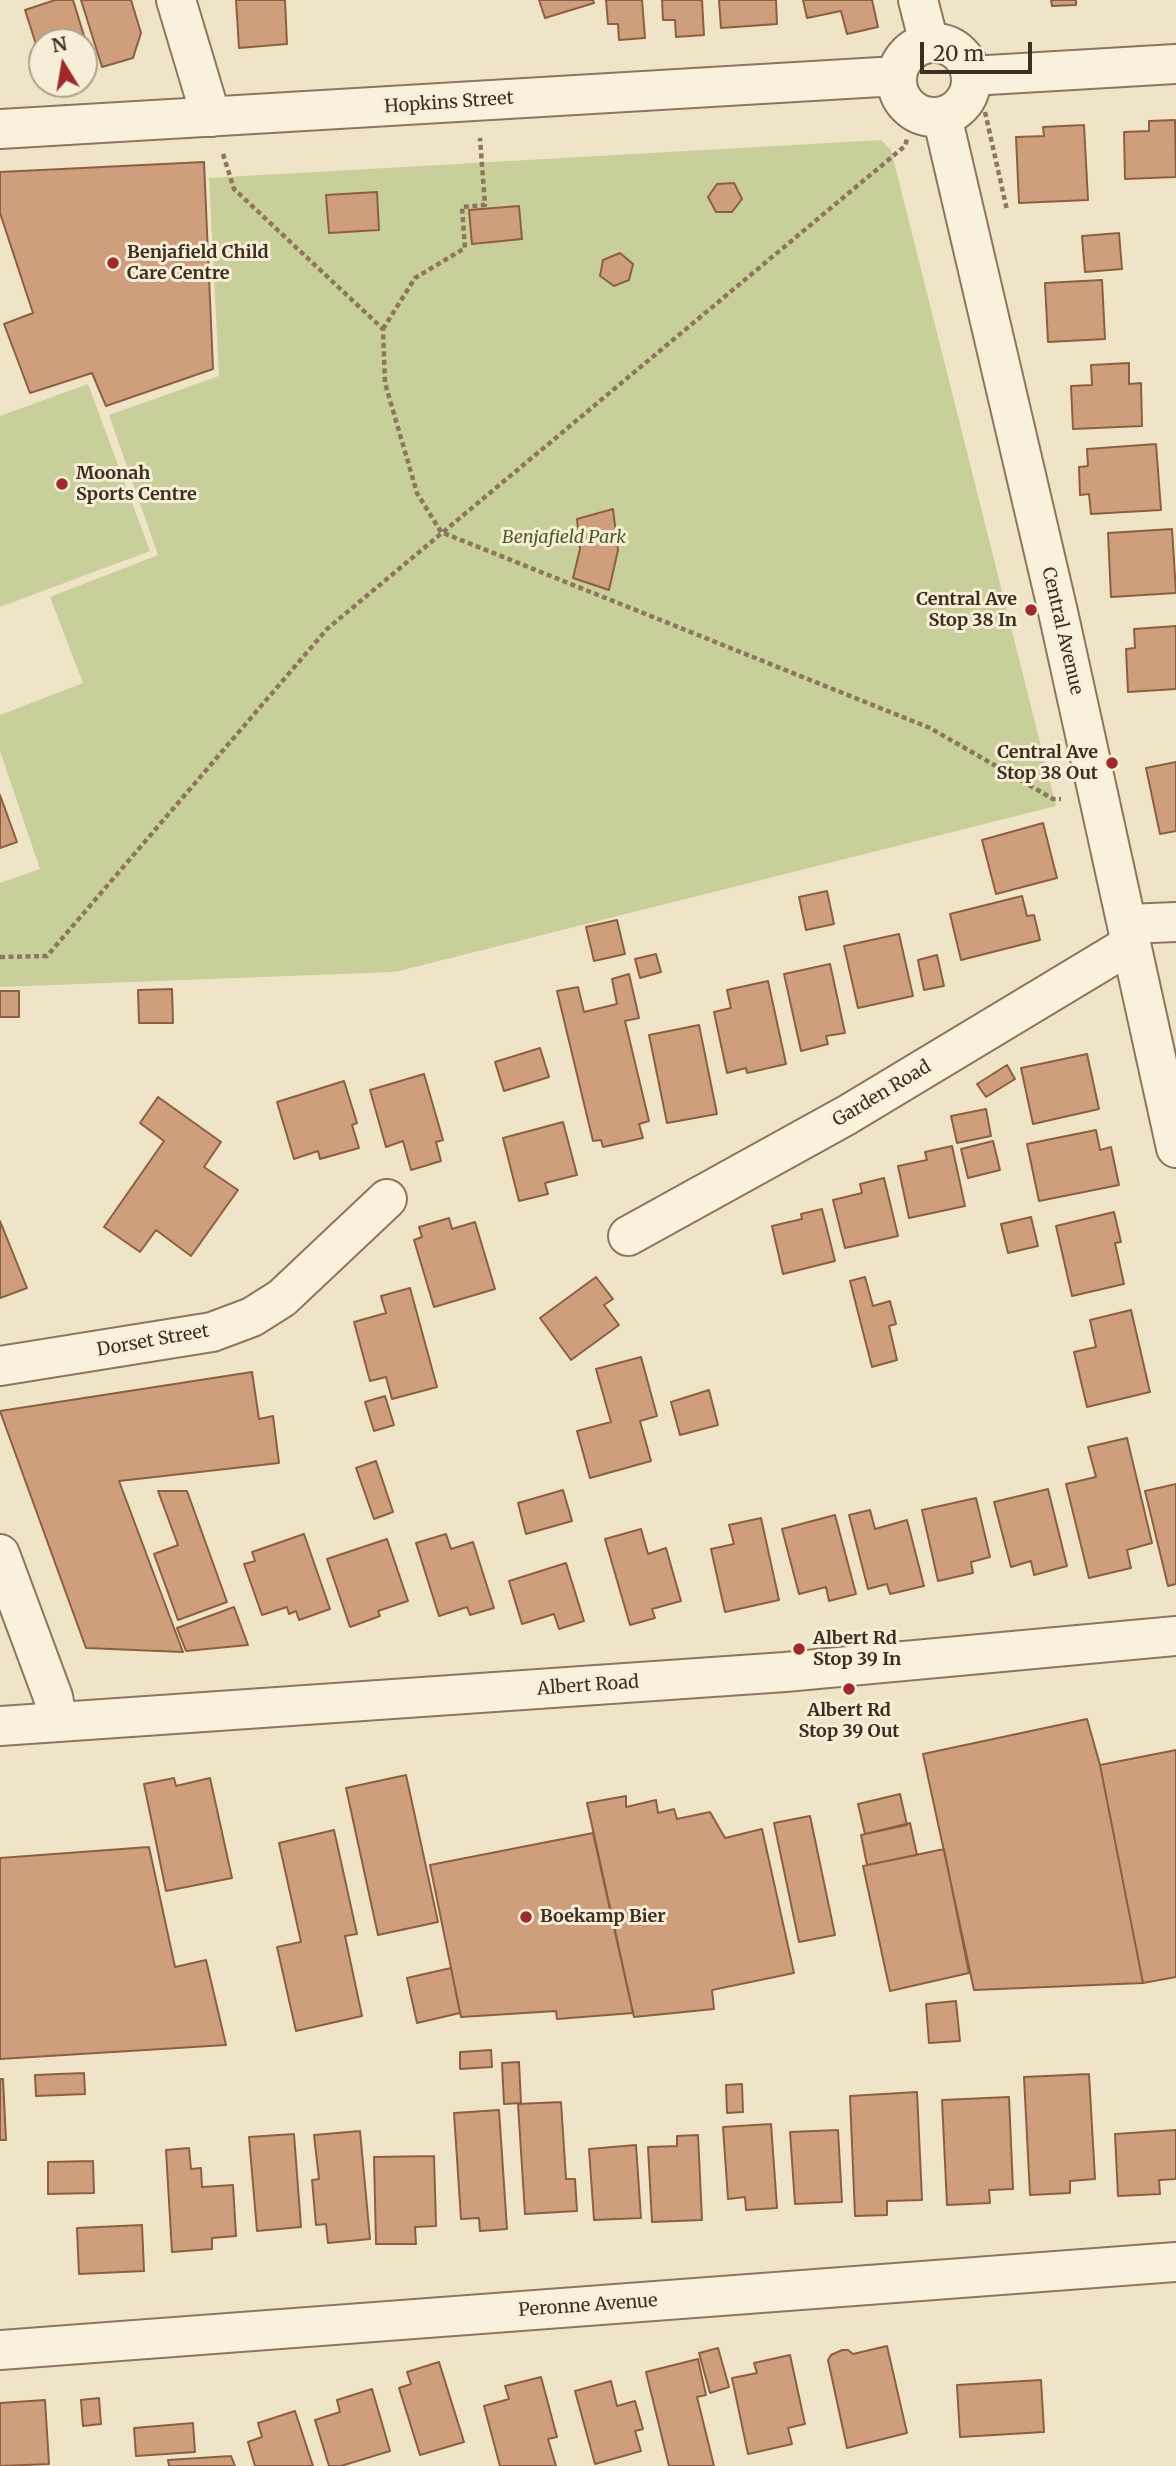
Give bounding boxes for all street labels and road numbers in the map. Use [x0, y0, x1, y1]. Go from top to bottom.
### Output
street label: Hopkins Street [384, 88, 514, 118]
street label: Central Avenue [1037, 565, 1087, 697]
street label: Garden Road [829, 1056, 935, 1132]
street label: Dorset Street [95, 1321, 211, 1361]
street label: Albert Road [536, 1672, 640, 1700]
street label: Peronne Avenue [518, 2290, 658, 2322]

